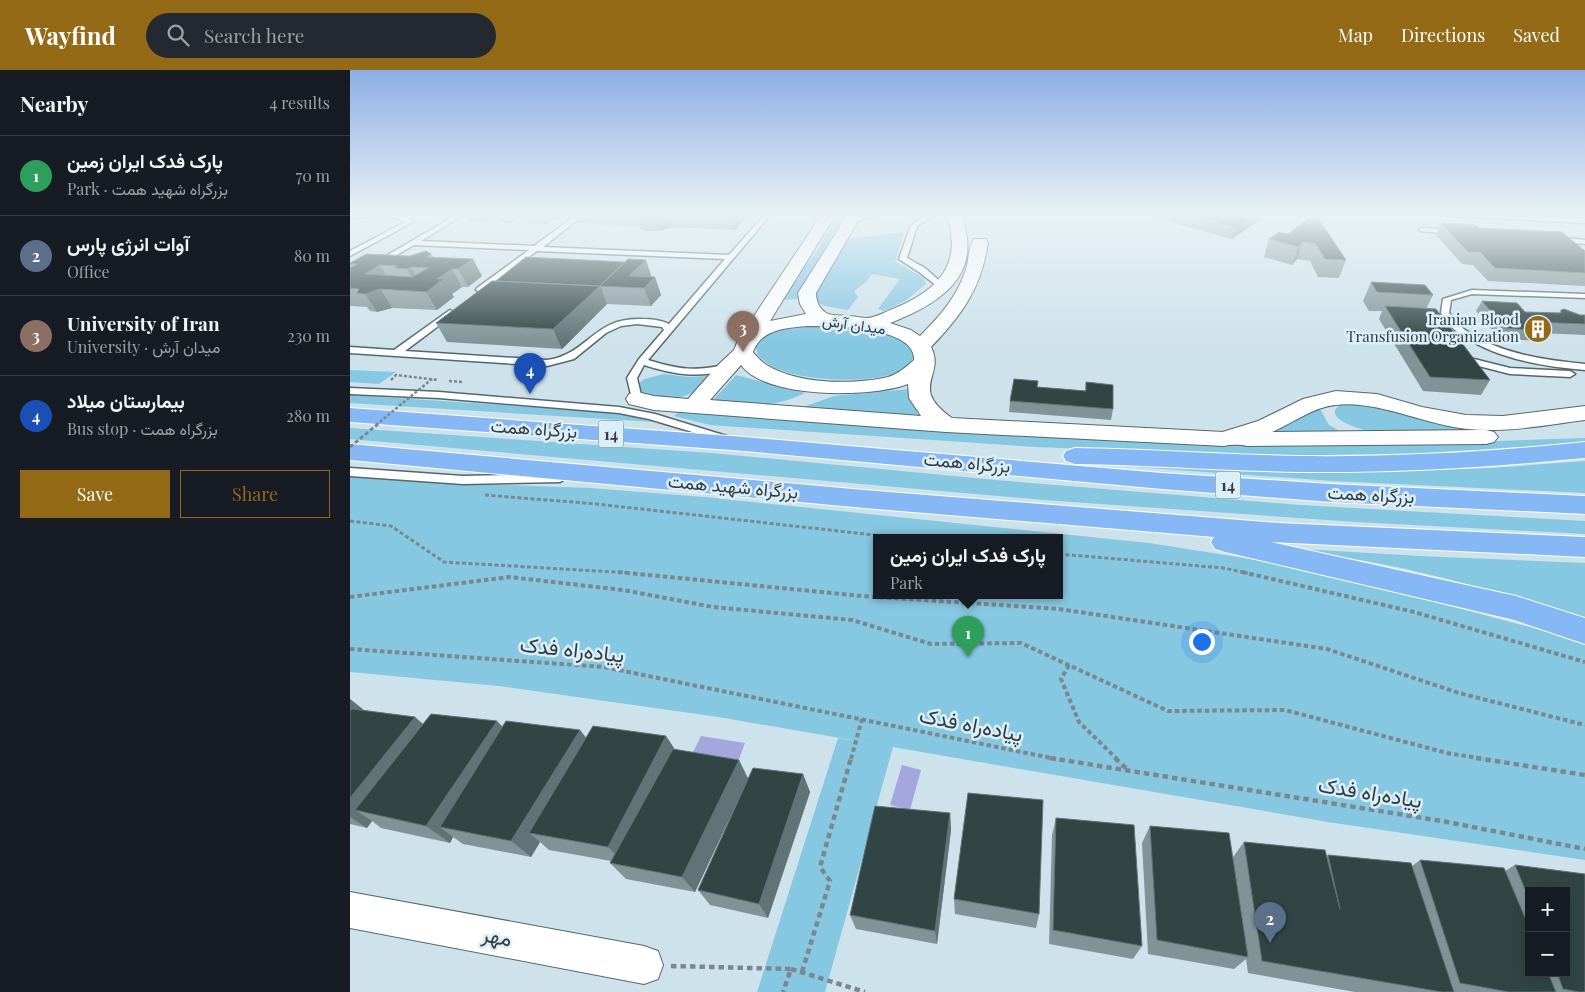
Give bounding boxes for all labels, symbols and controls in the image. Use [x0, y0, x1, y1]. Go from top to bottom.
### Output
search box [146, 13, 496, 58]
text: Wayfind [25, 19, 116, 51]
icon: search [164, 21, 192, 49]
text: Search here [204, 22, 304, 48]
text: Map [1338, 23, 1373, 47]
text: Directions [1401, 23, 1485, 47]
text: Saved [1513, 23, 1560, 47]
text: Nearby [20, 89, 89, 117]
text: 4 results [269, 92, 330, 113]
text: پارک فدک ایران زمین [67, 147, 223, 173]
text: 1 [33, 165, 39, 186]
text: 70 m [296, 165, 330, 186]
text: Park · بزرگراه شهید همت [67, 178, 228, 199]
text: آوات انرژی پارس [67, 230, 189, 256]
text: 2 [32, 245, 40, 266]
text: 80 m [294, 245, 330, 266]
text: Office [67, 261, 110, 282]
place label: Iranian Blood Transfusion Organization [1346, 309, 1519, 346]
text: University of Iran [67, 310, 220, 336]
street label: میدان آرش [821, 310, 887, 339]
pin: 3 [727, 311, 759, 352]
building icon: Iranian Blood Transfusion Organization [1523, 314, 1553, 344]
text: 3 [32, 325, 40, 346]
text: 230 m [287, 325, 330, 346]
text: University · میدان آرش [67, 336, 220, 357]
pin: 4 [514, 353, 546, 394]
text: بیمارستان میلاد [67, 387, 185, 413]
text: 4 [32, 405, 40, 426]
text: 280 m [286, 405, 330, 426]
street label: بزرگراه همت [490, 413, 578, 443]
text: Bus stop · بزرگراه همت [67, 418, 218, 439]
road number: 14 [598, 420, 624, 448]
street label: بزرگراه همت [923, 446, 1011, 478]
street label: بزرگراه شهید همت [667, 468, 799, 504]
button: Save [20, 470, 170, 518]
button: Share [180, 470, 330, 518]
road number: 14 [1216, 472, 1240, 498]
street label: بزرگراه همت [1327, 480, 1415, 508]
popup [873, 534, 1063, 599]
text: پارک فدک ایران زمین [890, 541, 1046, 567]
text: Park [890, 572, 923, 593]
pin: 1 [952, 616, 984, 657]
street label: پیاده‌راه فدک [518, 629, 626, 669]
your location [1189, 629, 1215, 655]
street label: پیاده‌راه فدک [917, 699, 1025, 749]
street label: پیاده‌راه فدک [1316, 769, 1424, 815]
map controls [1525, 887, 1570, 977]
button: + [1525, 887, 1570, 932]
pin: 2 [1254, 902, 1286, 943]
street label: مهر [479, 918, 515, 953]
button: − [1525, 932, 1570, 977]

